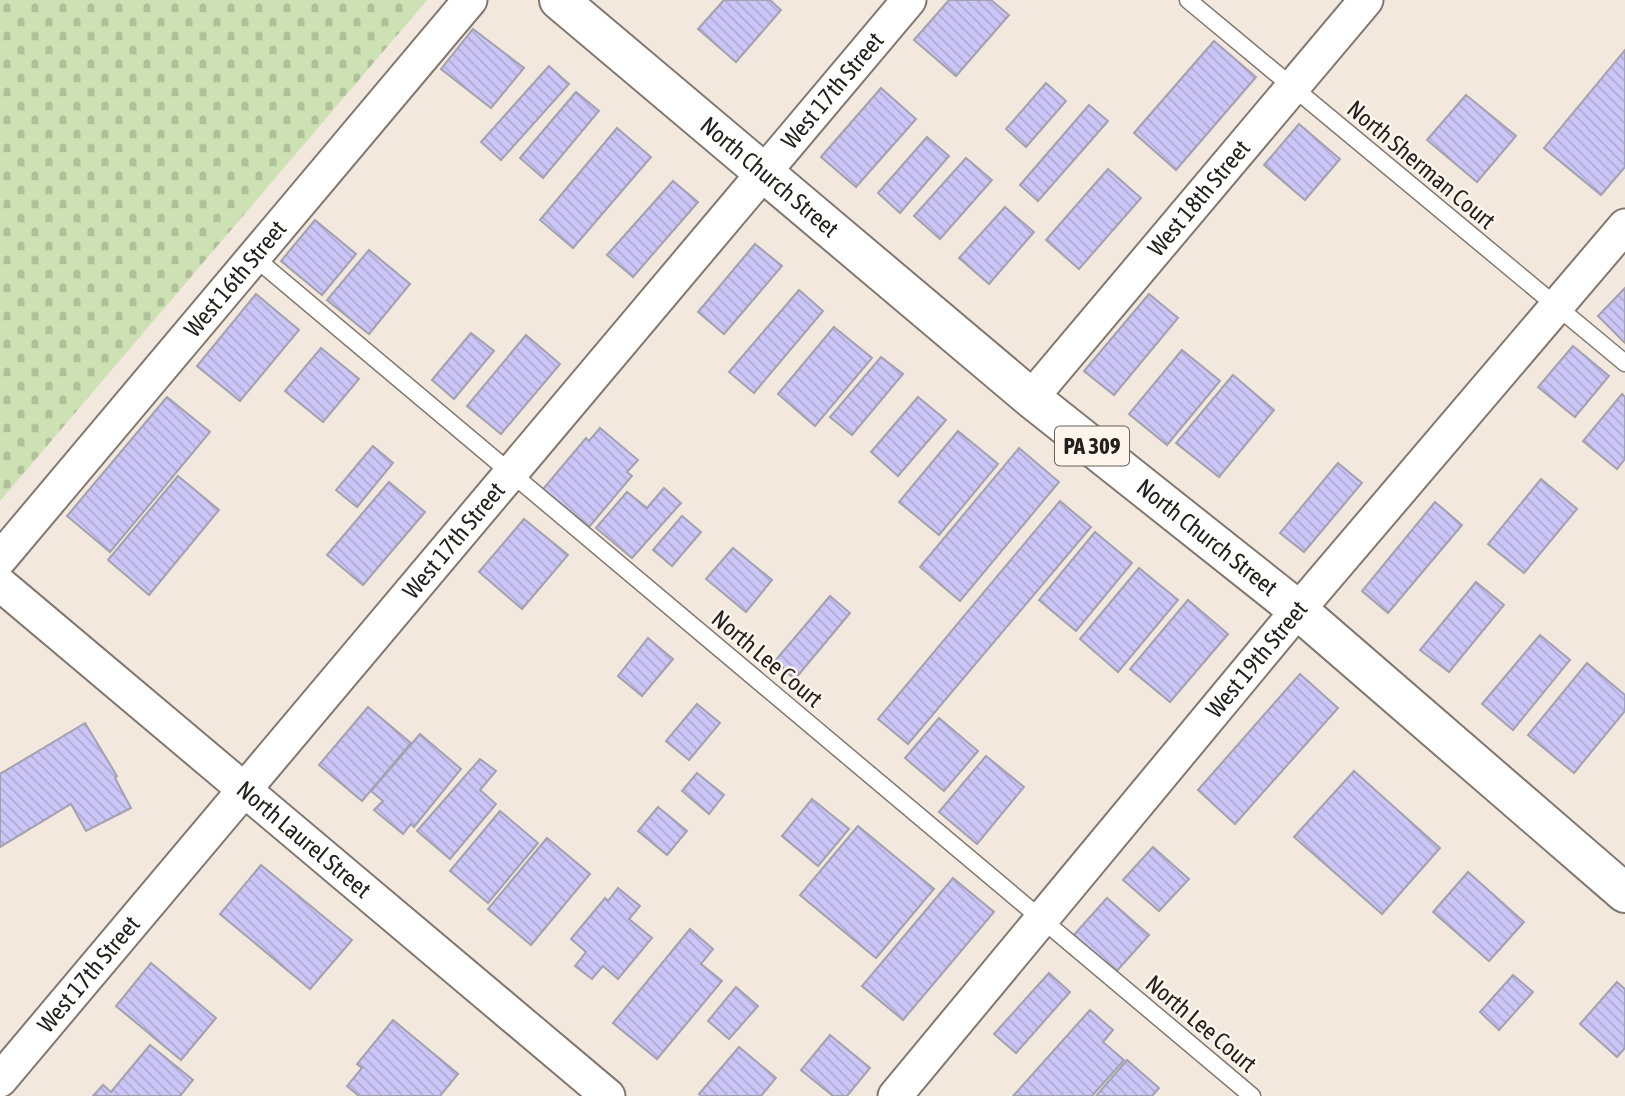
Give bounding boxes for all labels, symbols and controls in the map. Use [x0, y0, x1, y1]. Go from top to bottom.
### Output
street label: West 17th Street [776, 27, 889, 154]
street label: North Sherman Court [1342, 95, 1501, 234]
street label: North Church Street [695, 111, 844, 243]
street label: West 18th Street [1142, 134, 1255, 262]
street label: West 16th Street [179, 215, 292, 342]
road number: PA 309 [1055, 426, 1129, 466]
street label: North Church Street [1132, 473, 1283, 601]
street label: West 17th Street [397, 477, 510, 604]
street label: West 19th Street [1200, 595, 1313, 723]
street label: North Lee Court [707, 605, 828, 713]
street label: North Laurel Street [232, 775, 376, 903]
street label: West 17th Street [32, 910, 145, 1038]
street label: North Lee Court [1141, 970, 1262, 1078]

